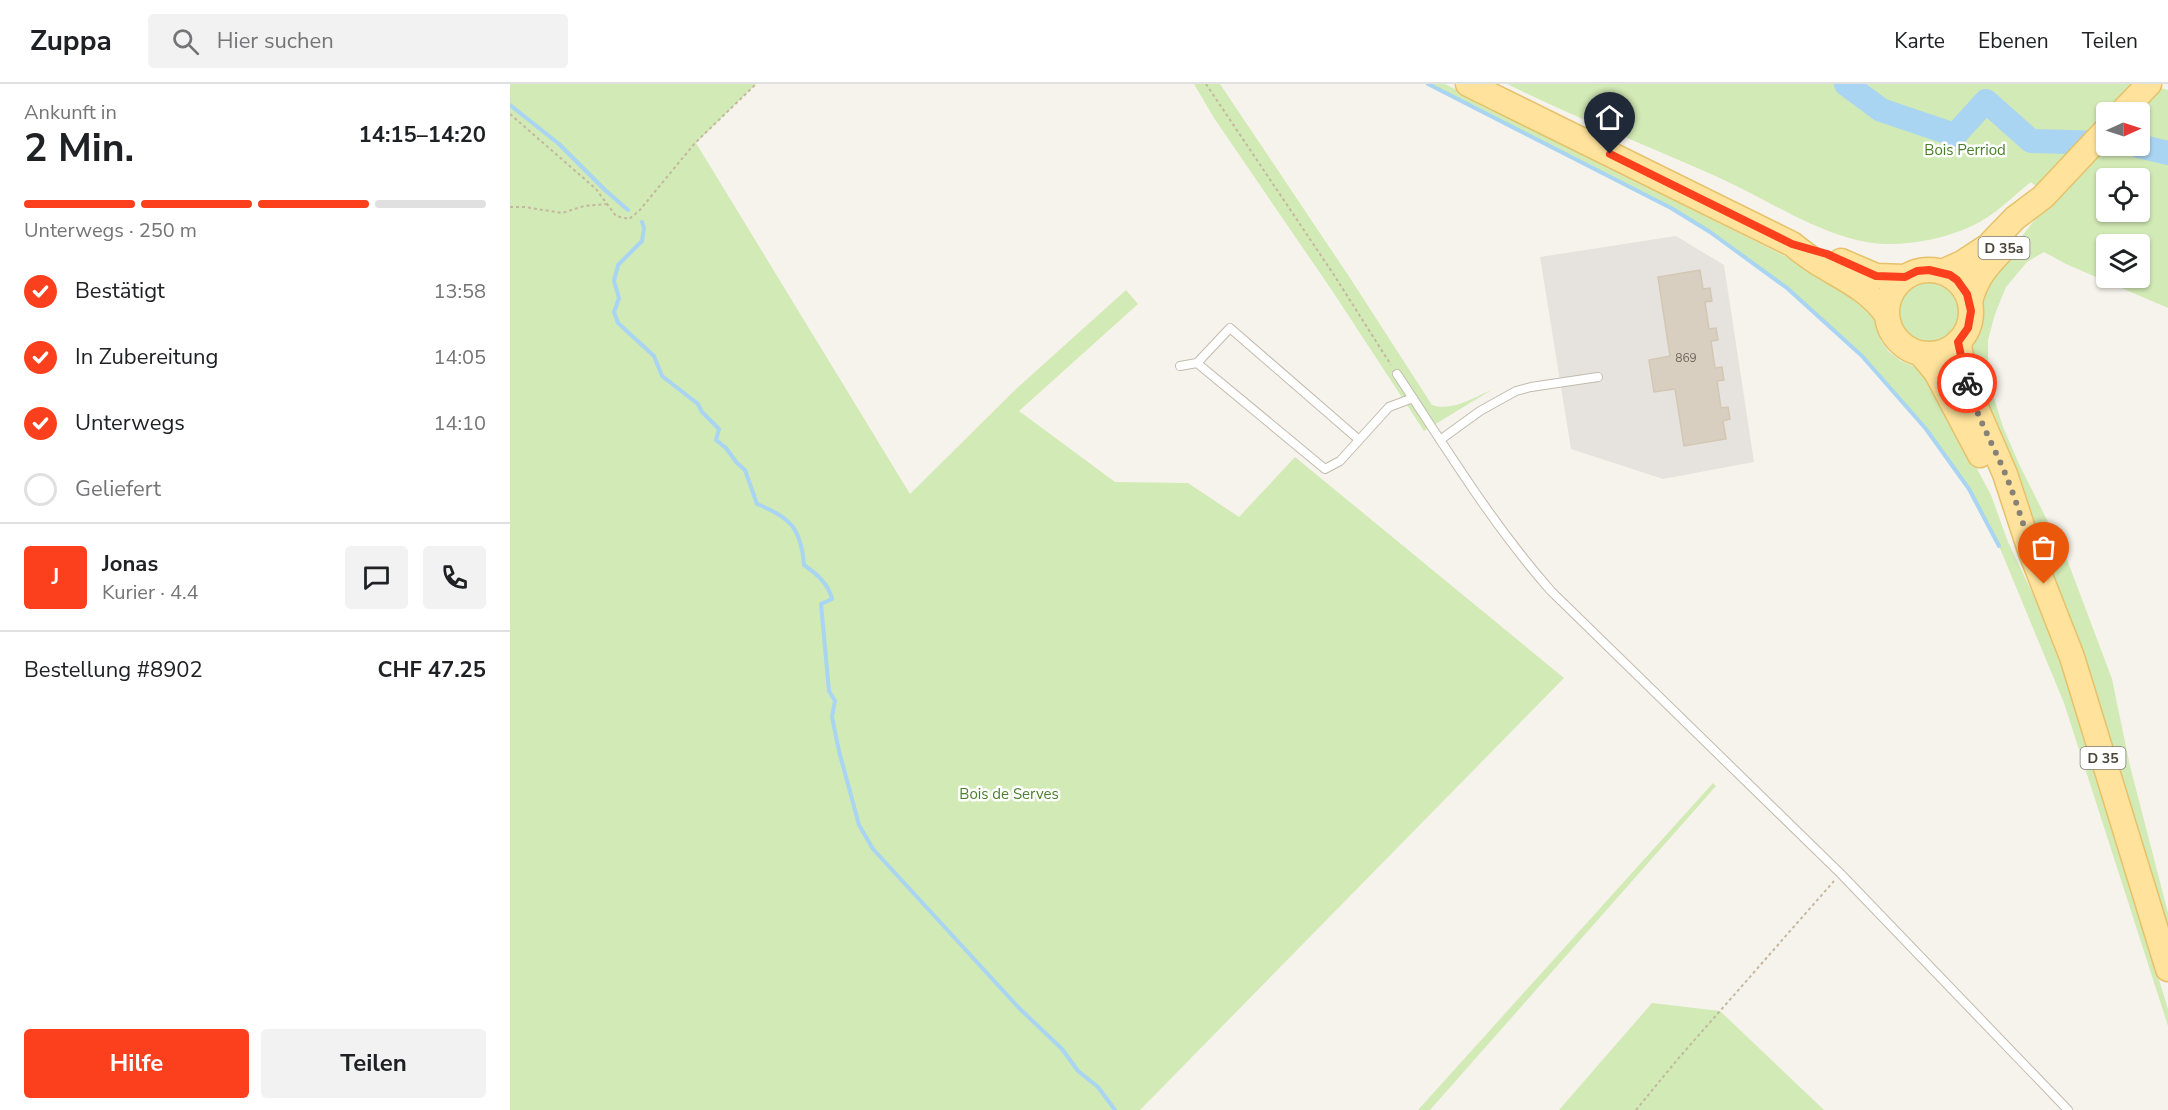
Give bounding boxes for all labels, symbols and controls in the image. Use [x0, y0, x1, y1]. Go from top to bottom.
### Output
search box [148, 14, 568, 68]
text: Zuppa [30, 22, 112, 60]
icon: search [169, 25, 202, 58]
text: Hier suchen [217, 26, 334, 56]
text: Karte [1894, 27, 1945, 55]
text: Ebenen [1978, 27, 2049, 55]
text: Teilen [2082, 27, 2138, 55]
pin [1584, 92, 1635, 154]
text: Ankunft in [24, 99, 117, 126]
icon: home [1593, 101, 1626, 134]
north arrow [2096, 102, 2150, 156]
map controls [2096, 102, 2150, 288]
text: 14:15–14:20 [358, 120, 486, 150]
text: 2 Min. [24, 122, 134, 175]
park label: Bois Perriod [1924, 140, 2006, 160]
button: locate [2096, 168, 2150, 222]
text: Unterwegs · 250 m [24, 217, 197, 244]
button: layers [2096, 234, 2150, 288]
road number: D 35a [1978, 237, 2030, 259]
icon: check [24, 275, 57, 308]
text: Bestätigt [75, 276, 165, 306]
text: 13:58 [433, 278, 486, 305]
icon: check [24, 341, 57, 374]
text: In Zubereitung [75, 342, 218, 372]
text: 14:05 [433, 344, 486, 371]
house number: 869 [1675, 350, 1697, 366]
courier [1937, 353, 1997, 413]
icon: bike [1951, 367, 1984, 400]
icon: check [24, 407, 57, 440]
text: Unterwegs [75, 408, 185, 438]
text: 14:10 [433, 410, 486, 437]
text: Geliefert [75, 474, 161, 504]
pin [2018, 522, 2069, 584]
icon: bag [2027, 531, 2060, 564]
button: chat [345, 546, 408, 609]
button: phone [423, 546, 486, 609]
text: Jonas [102, 549, 158, 579]
text: J [52, 562, 59, 592]
text: Kurier · 4.4 [102, 579, 199, 606]
text: Bestellung #8902 [24, 655, 203, 685]
text: CHF 47.25 [377, 655, 486, 685]
road number: D 35 [2080, 747, 2126, 769]
park label: Bois de Serves [959, 784, 1059, 804]
button: Hilfe [24, 1029, 249, 1098]
button: Teilen [261, 1029, 486, 1098]

